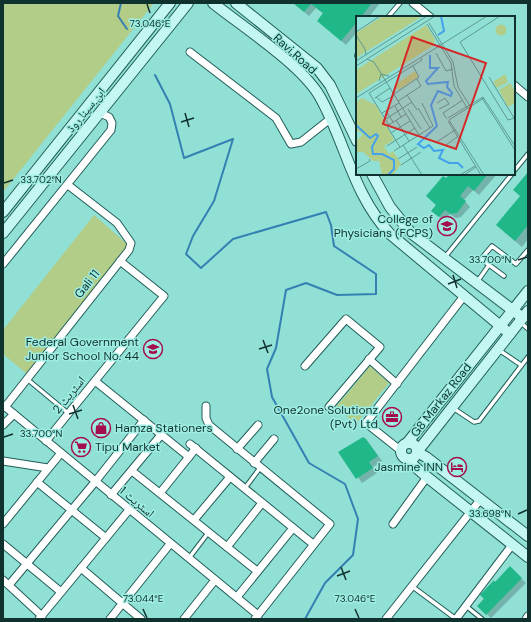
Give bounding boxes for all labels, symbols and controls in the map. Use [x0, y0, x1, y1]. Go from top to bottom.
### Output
inset map [356, 16, 515, 175]
text: 73.046°E [130, 17, 171, 30]
street label: Ravi Road [270, 30, 320, 78]
street label: ابن سینا روڈ [63, 84, 109, 136]
text: 33.702°N [20, 173, 62, 186]
place label: College of Physicians (FCPS) [334, 211, 433, 241]
school or university icon: College of Physicians (FCPS) [436, 215, 458, 237]
text: 33.700°N [469, 253, 511, 266]
street label: Gali 11 [71, 267, 103, 301]
place label: Federal Government Junior School No. 44 [25, 334, 139, 364]
school or university icon: Federal Government Junior School No. 44 [142, 338, 164, 360]
street label: G8 Markaz Road [407, 360, 475, 440]
street label: اسٹریٹ 2 [49, 373, 89, 417]
place label: One2one Solutionz (Pvt) Ltd [274, 402, 378, 432]
office icon: One2one Solutionz (Pvt) Ltd [381, 406, 403, 428]
shop icon: Hamza Stationers [90, 417, 112, 439]
place label: Hamza Stationers [115, 420, 213, 436]
text: 33.700°N [20, 427, 62, 440]
supermarket icon: Tipu Market [70, 436, 92, 458]
place label: Tipu Market [95, 439, 160, 455]
hotel icon: Jasmine INN [446, 456, 468, 478]
place label: Jasmine INN [375, 459, 443, 475]
street label: اسٹریٹ 1 [116, 483, 158, 521]
text: 33.698°N [469, 507, 511, 520]
text: 73.044°E [123, 592, 164, 605]
text: 73.046°E [335, 592, 376, 605]

